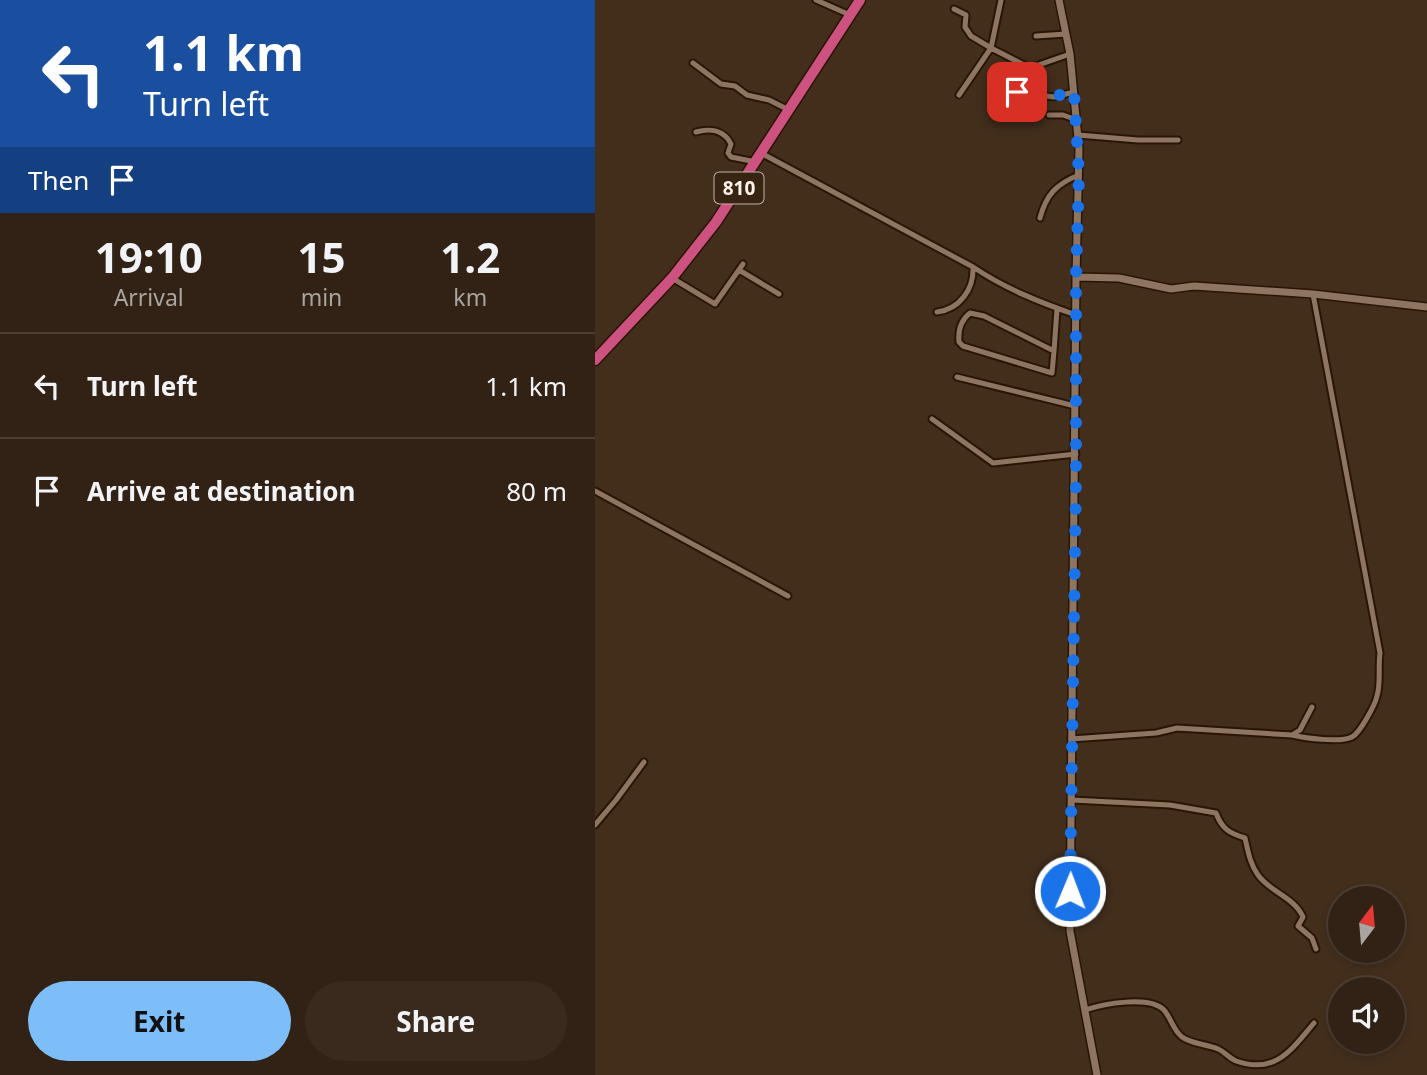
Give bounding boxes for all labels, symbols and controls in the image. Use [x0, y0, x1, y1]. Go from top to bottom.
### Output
text: 1.1 km [143, 19, 304, 85]
icon: left [28, 28, 119, 119]
pin [987, 62, 1047, 122]
icon: arrive [998, 73, 1036, 111]
text: Turn left [143, 82, 269, 125]
icon: arrive [103, 161, 141, 199]
text: Then [28, 162, 89, 198]
road number: 810 [715, 172, 763, 204]
text: 19:10 [95, 228, 203, 285]
text: 15 [297, 228, 346, 285]
text: 1.2 [440, 228, 500, 285]
text: Arrival [114, 281, 184, 313]
text: min [301, 281, 342, 313]
text: km [453, 281, 487, 313]
icon: left [28, 367, 66, 405]
text: Turn left [87, 368, 198, 404]
text: 1.1 km [485, 368, 567, 404]
icon: arrive [28, 472, 66, 510]
text: Arrive at destination [87, 473, 356, 509]
text: 80 m [506, 473, 567, 509]
position arrow [1033, 854, 1107, 928]
north arrow [1328, 886, 1405, 962]
map controls [1328, 886, 1405, 1054]
button: sound [1328, 977, 1405, 1054]
button: Exit [28, 981, 291, 1061]
button: Share [305, 981, 567, 1061]

